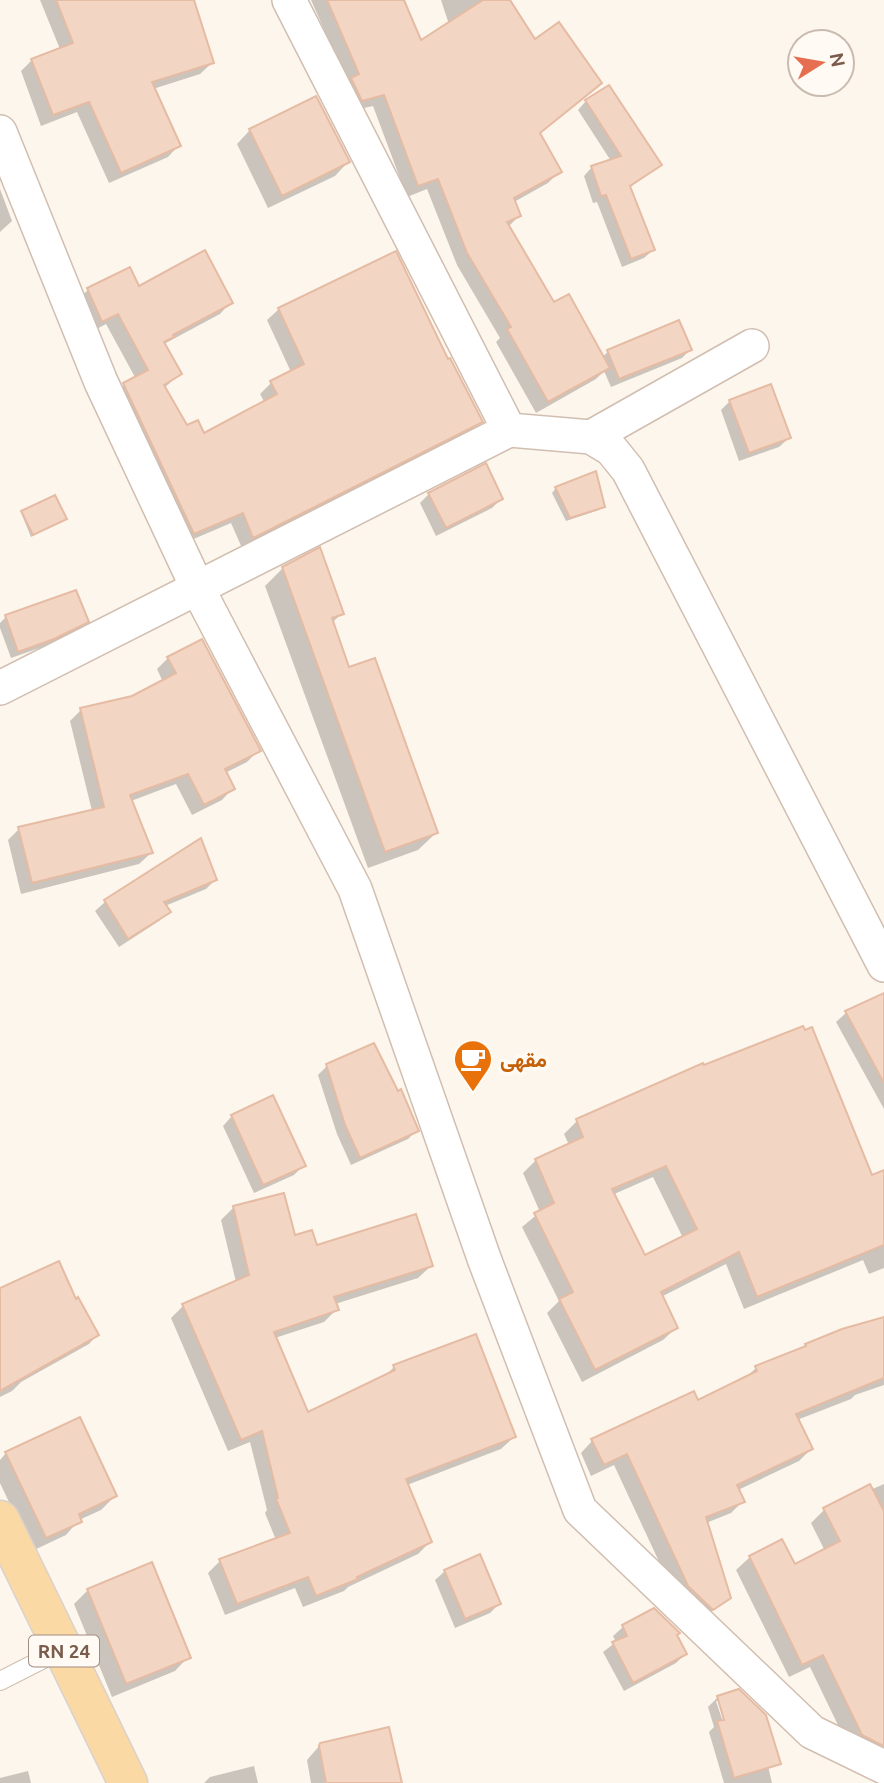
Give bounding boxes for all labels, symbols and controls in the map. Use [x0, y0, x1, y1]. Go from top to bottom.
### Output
north arrow [786, 28, 856, 98]
text: N [826, 51, 850, 69]
cafe icon: مقهى [452, 1038, 494, 1093]
place label: مقهى [500, 1047, 547, 1073]
road number: RN 24 [29, 1636, 99, 1666]

